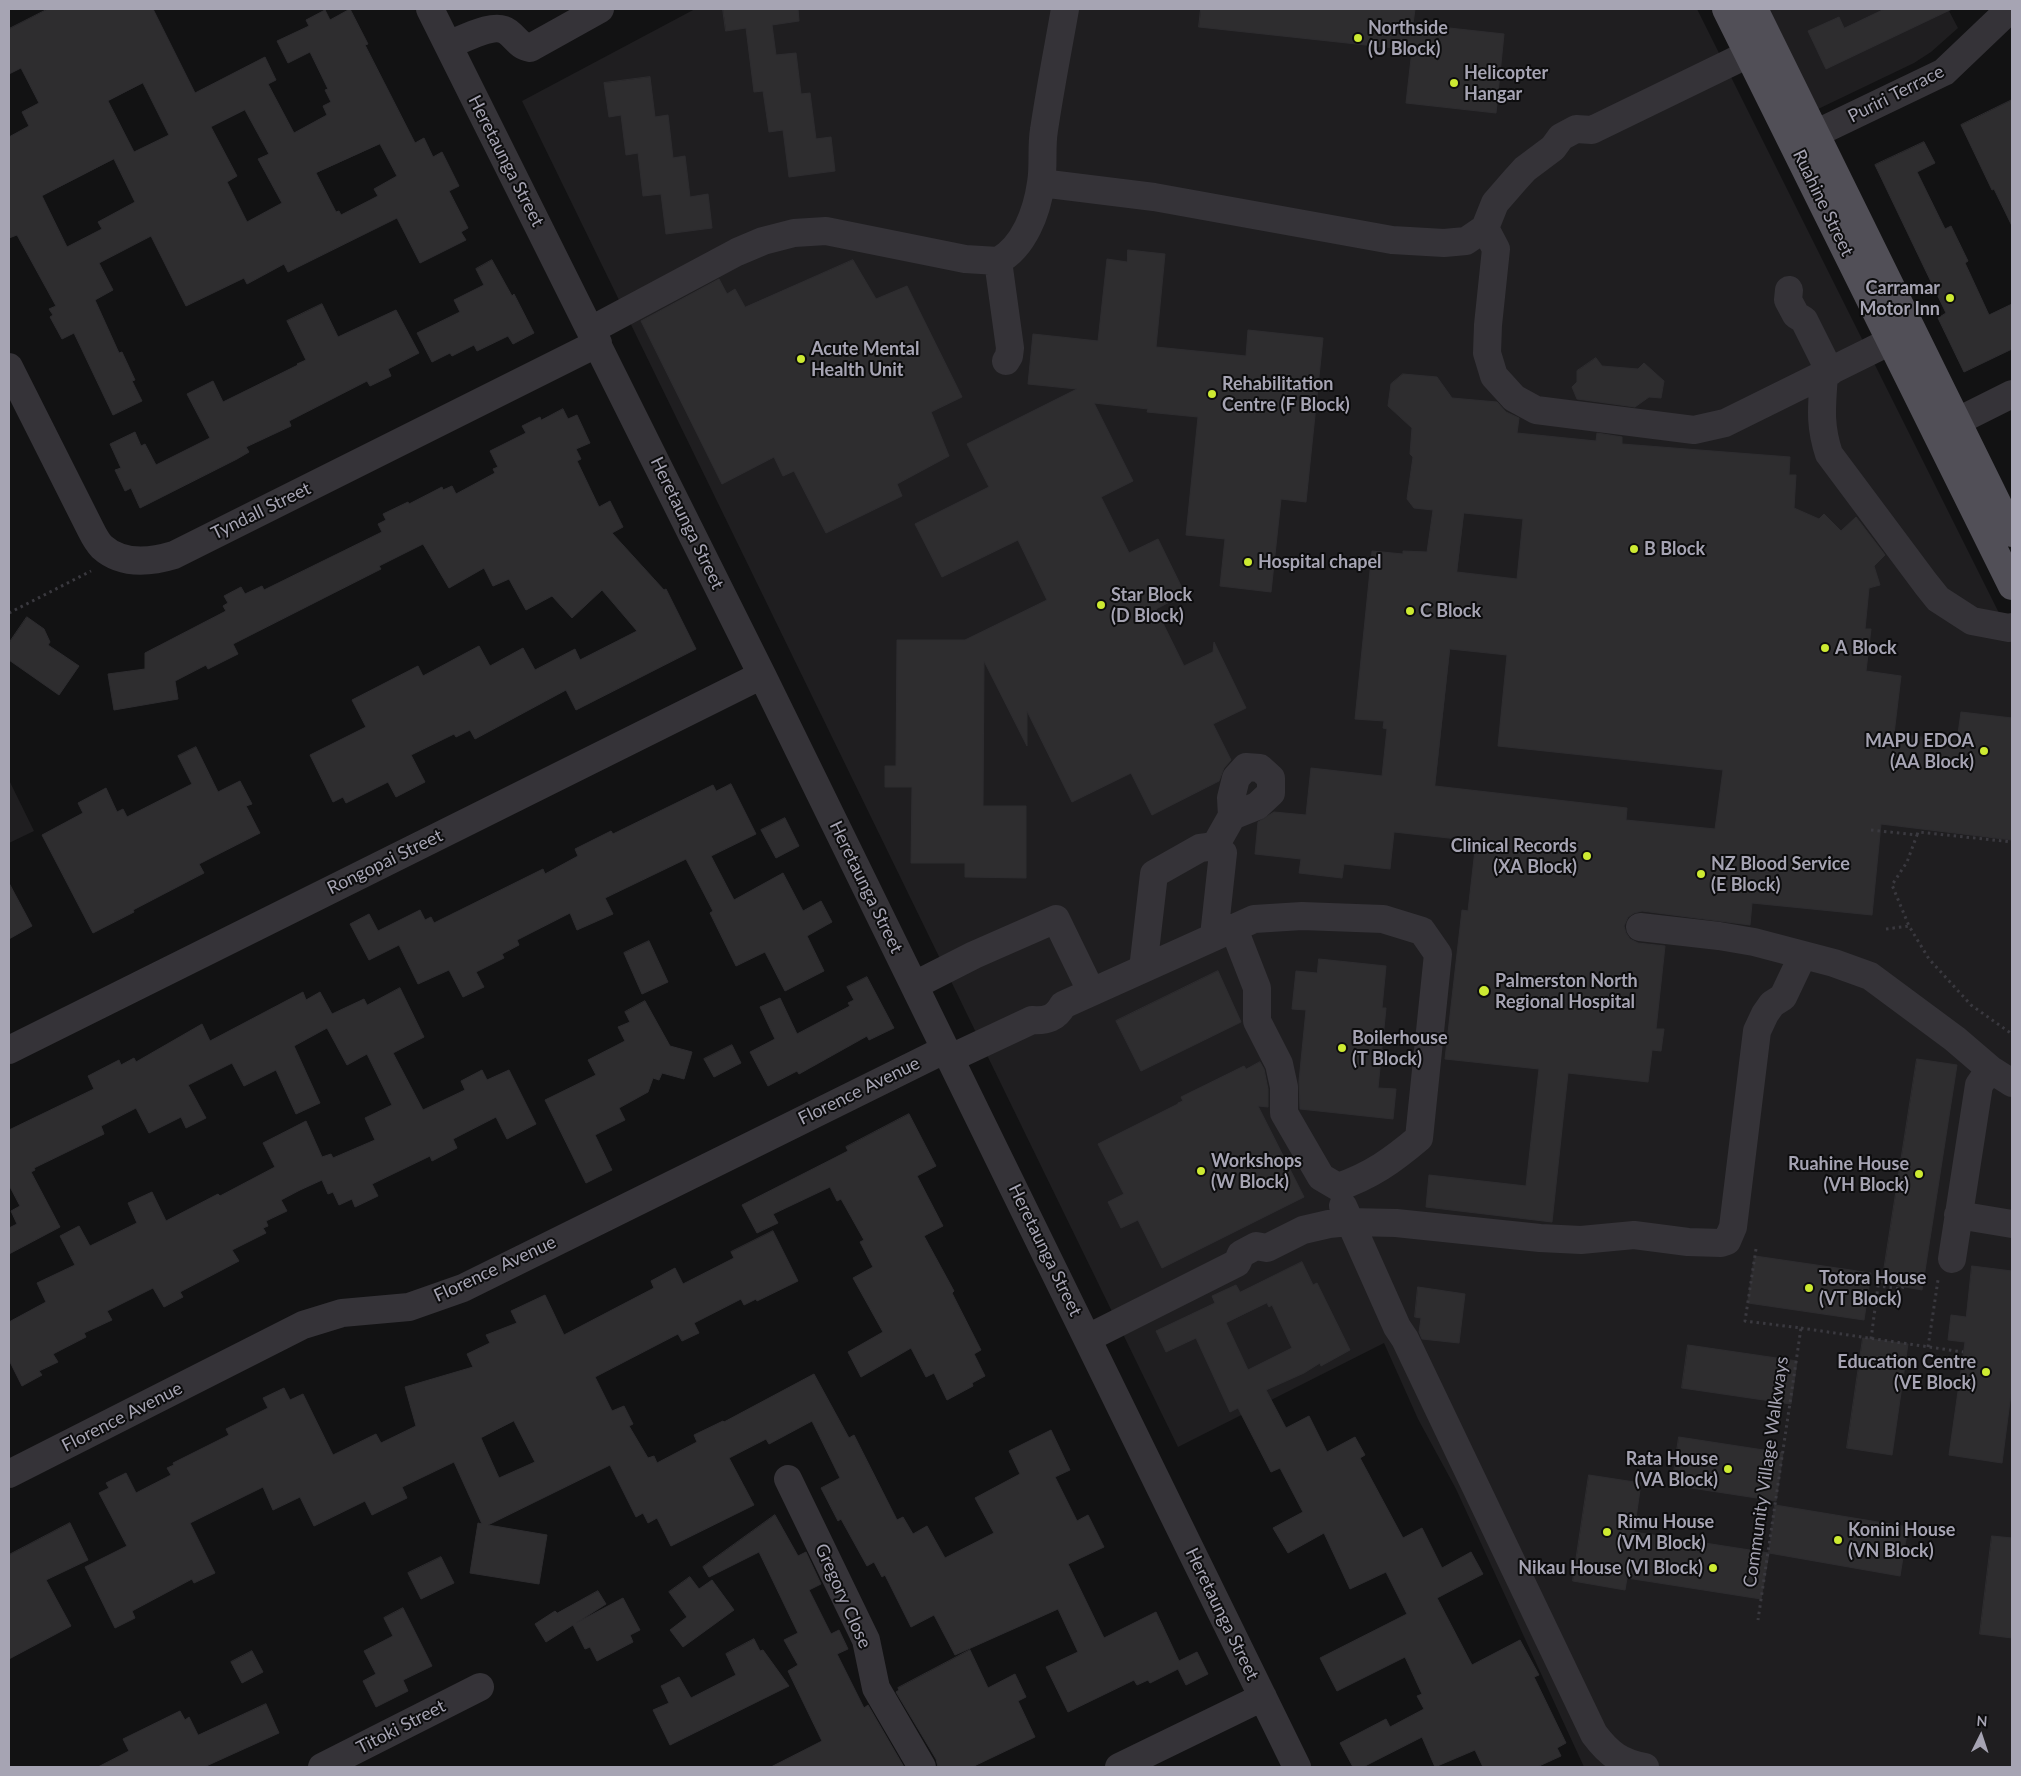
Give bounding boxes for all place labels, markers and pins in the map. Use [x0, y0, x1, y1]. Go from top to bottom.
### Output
place label: Northside (U Block) [1368, 17, 1448, 59]
marker: Northside (U Block) [1352, 32, 1364, 44]
place label: Helicopter Hangar [1464, 62, 1548, 104]
marker: Helicopter Hangar [1448, 77, 1460, 89]
place label: Carramar Motor Inn [1860, 277, 1940, 320]
marker: Carramar Motor Inn [1944, 292, 1956, 304]
place label: Acute Mental Health Unit [811, 338, 919, 380]
marker: Acute Mental Health Unit [795, 353, 807, 365]
place label: Rehabilitation Centre (F Block) [1222, 373, 1350, 416]
marker: Rehabilitation Centre (F Block) [1206, 388, 1218, 400]
place label: B Block [1644, 538, 1705, 560]
marker: B Block [1628, 543, 1640, 555]
place label: Hospital chapel [1258, 551, 1382, 573]
marker: Hospital chapel [1242, 556, 1254, 568]
place label: Star Block (D Block) [1111, 584, 1192, 626]
marker: Star Block (D Block) [1095, 599, 1107, 611]
place label: C Block [1420, 600, 1481, 622]
marker: C Block [1404, 605, 1416, 617]
place label: A Block [1835, 637, 1897, 659]
marker: A Block [1819, 642, 1831, 654]
place label: MAPU EDOA (AA Block) [1865, 730, 1974, 772]
marker: MAPU EDOA (AA Block) [1978, 745, 1990, 757]
place label: Clinical Records (XA Block) [1451, 835, 1577, 878]
marker: Clinical Records (XA Block) [1581, 850, 1593, 862]
place label: NZ Blood Service (E Block) [1711, 853, 1850, 896]
marker: NZ Blood Service (E Block) [1695, 868, 1707, 880]
place label: Palmerston North Regional Hospital [1495, 970, 1638, 1012]
marker: Palmerston North Regional Hospital [1477, 984, 1491, 998]
place label: Boilerhouse (T Block) [1352, 1027, 1448, 1070]
marker: Boilerhouse (T Block) [1336, 1042, 1348, 1054]
place label: Workshops (W Block) [1211, 1150, 1302, 1192]
place label: Ruahine House (VH Block) [1788, 1153, 1909, 1196]
marker: Workshops (W Block) [1195, 1165, 1207, 1177]
marker: Ruahine House (VH Block) [1913, 1168, 1925, 1180]
place label: Totora House (VT Block) [1819, 1267, 1926, 1310]
marker: Totora House (VT Block) [1803, 1282, 1815, 1294]
place label: Education Centre (VE Block) [1837, 1351, 1976, 1394]
marker: Education Centre (VE Block) [1980, 1366, 1992, 1378]
place label: Rata House (VA Block) [1626, 1448, 1718, 1490]
marker: Rata House (VA Block) [1722, 1463, 1734, 1475]
place label: Rimu House (VM Block) [1617, 1511, 1714, 1554]
place label: Konini House (VN Block) [1848, 1519, 1955, 1562]
marker: Rimu House (VM Block) [1601, 1526, 1613, 1538]
marker: Konini House (VN Block) [1832, 1534, 1844, 1546]
place label: Nikau House (VI Block) [1518, 1557, 1703, 1579]
marker: Nikau House (VI Block) [1707, 1562, 1719, 1574]

